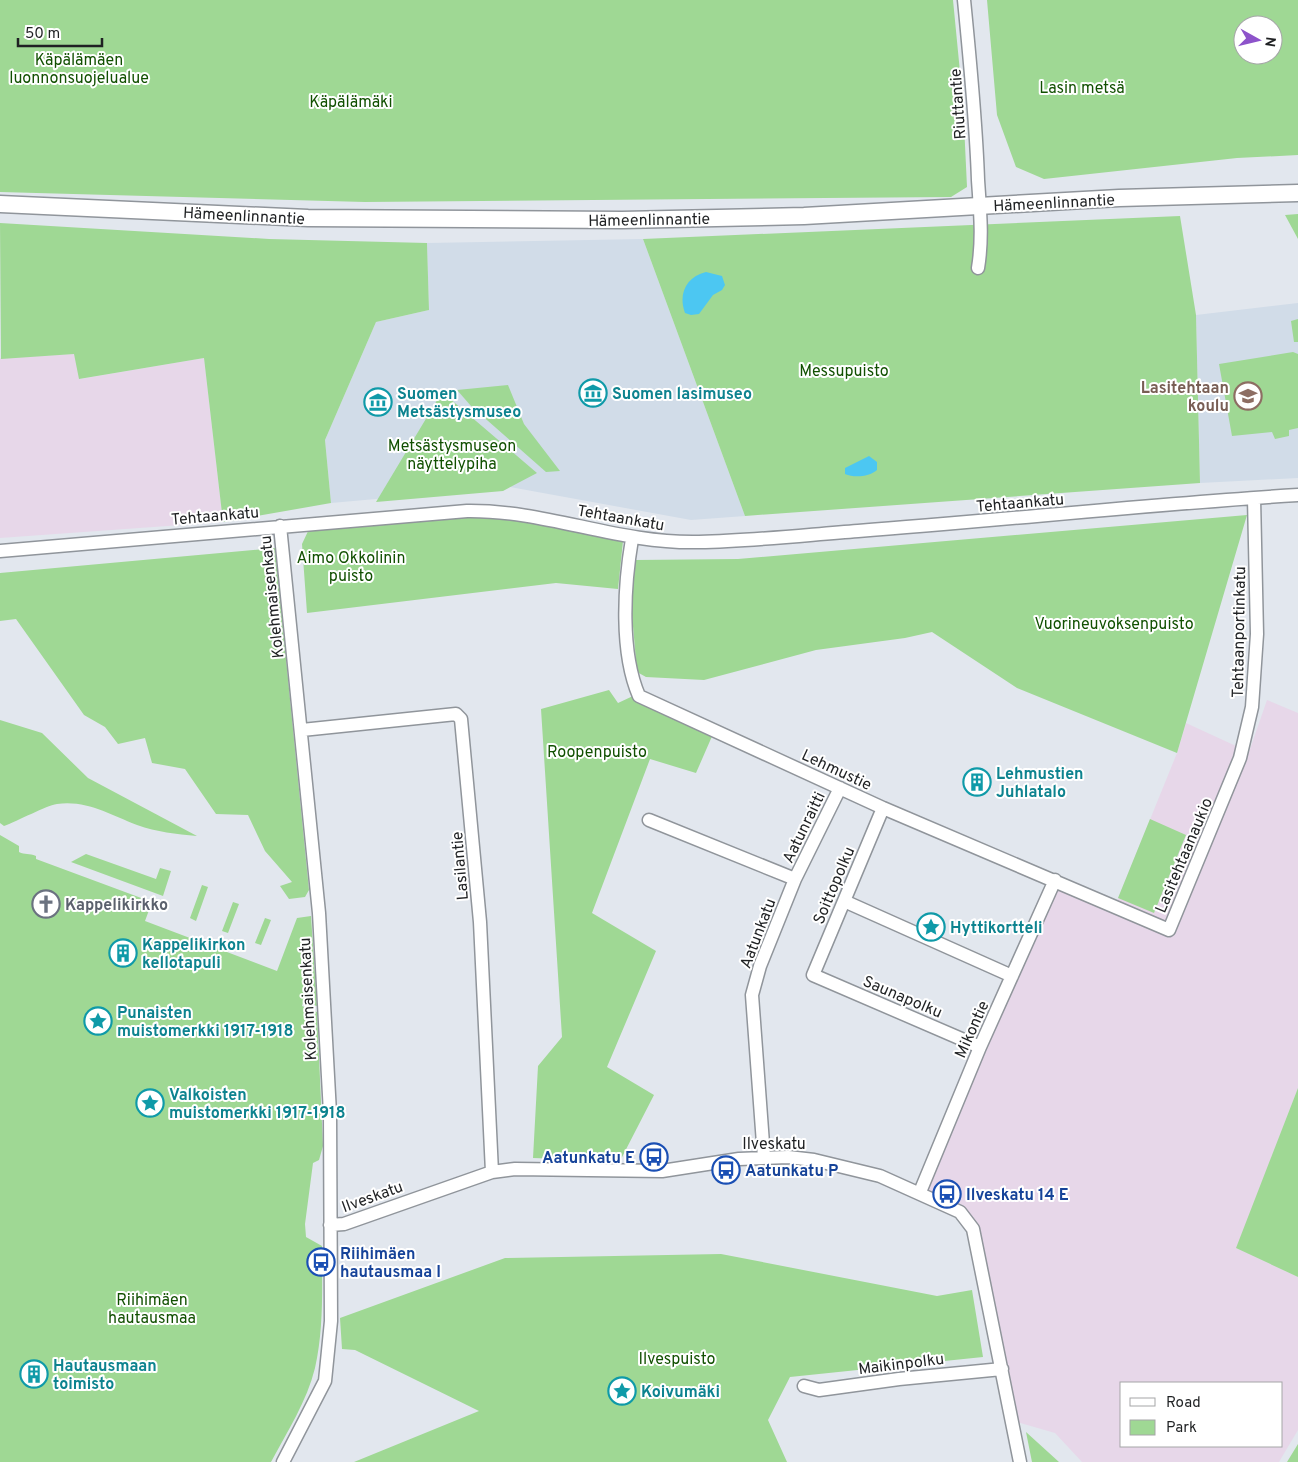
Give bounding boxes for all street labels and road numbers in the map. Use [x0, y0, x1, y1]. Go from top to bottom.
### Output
street label: Riuttantie [947, 68, 971, 140]
street label: Hämeenlinnantie [993, 191, 1116, 217]
street label: Hämeenlinnantie [182, 204, 305, 230]
street label: Hämeenlinnantie [588, 210, 710, 232]
street label: Tehtaankatu [975, 490, 1065, 518]
street label: Tehtaankatu [575, 501, 666, 536]
street label: Tehtaankatu [170, 503, 260, 531]
street label: Kolehmaisenkatu [257, 534, 289, 659]
street label: Tehtaanportinkatu [1229, 566, 1251, 698]
street label: Lehmustie [798, 746, 874, 796]
street label: Aatunraitti [779, 789, 831, 867]
street label: Lasitehtaanaukio [1152, 795, 1218, 916]
street label: Lasilantie [448, 831, 474, 901]
street label: Soittopolku [810, 844, 860, 928]
street label: Aatunkatu [736, 896, 781, 972]
street label: Kolehmaisenkatu [296, 937, 322, 1061]
street label: Saunapolku [859, 972, 945, 1024]
street label: Mikontie [951, 998, 994, 1062]
street label: Ilveskatu [742, 1135, 806, 1155]
street label: Ilveskatu [339, 1178, 406, 1218]
street label: Maikinpolku [857, 1350, 945, 1380]

